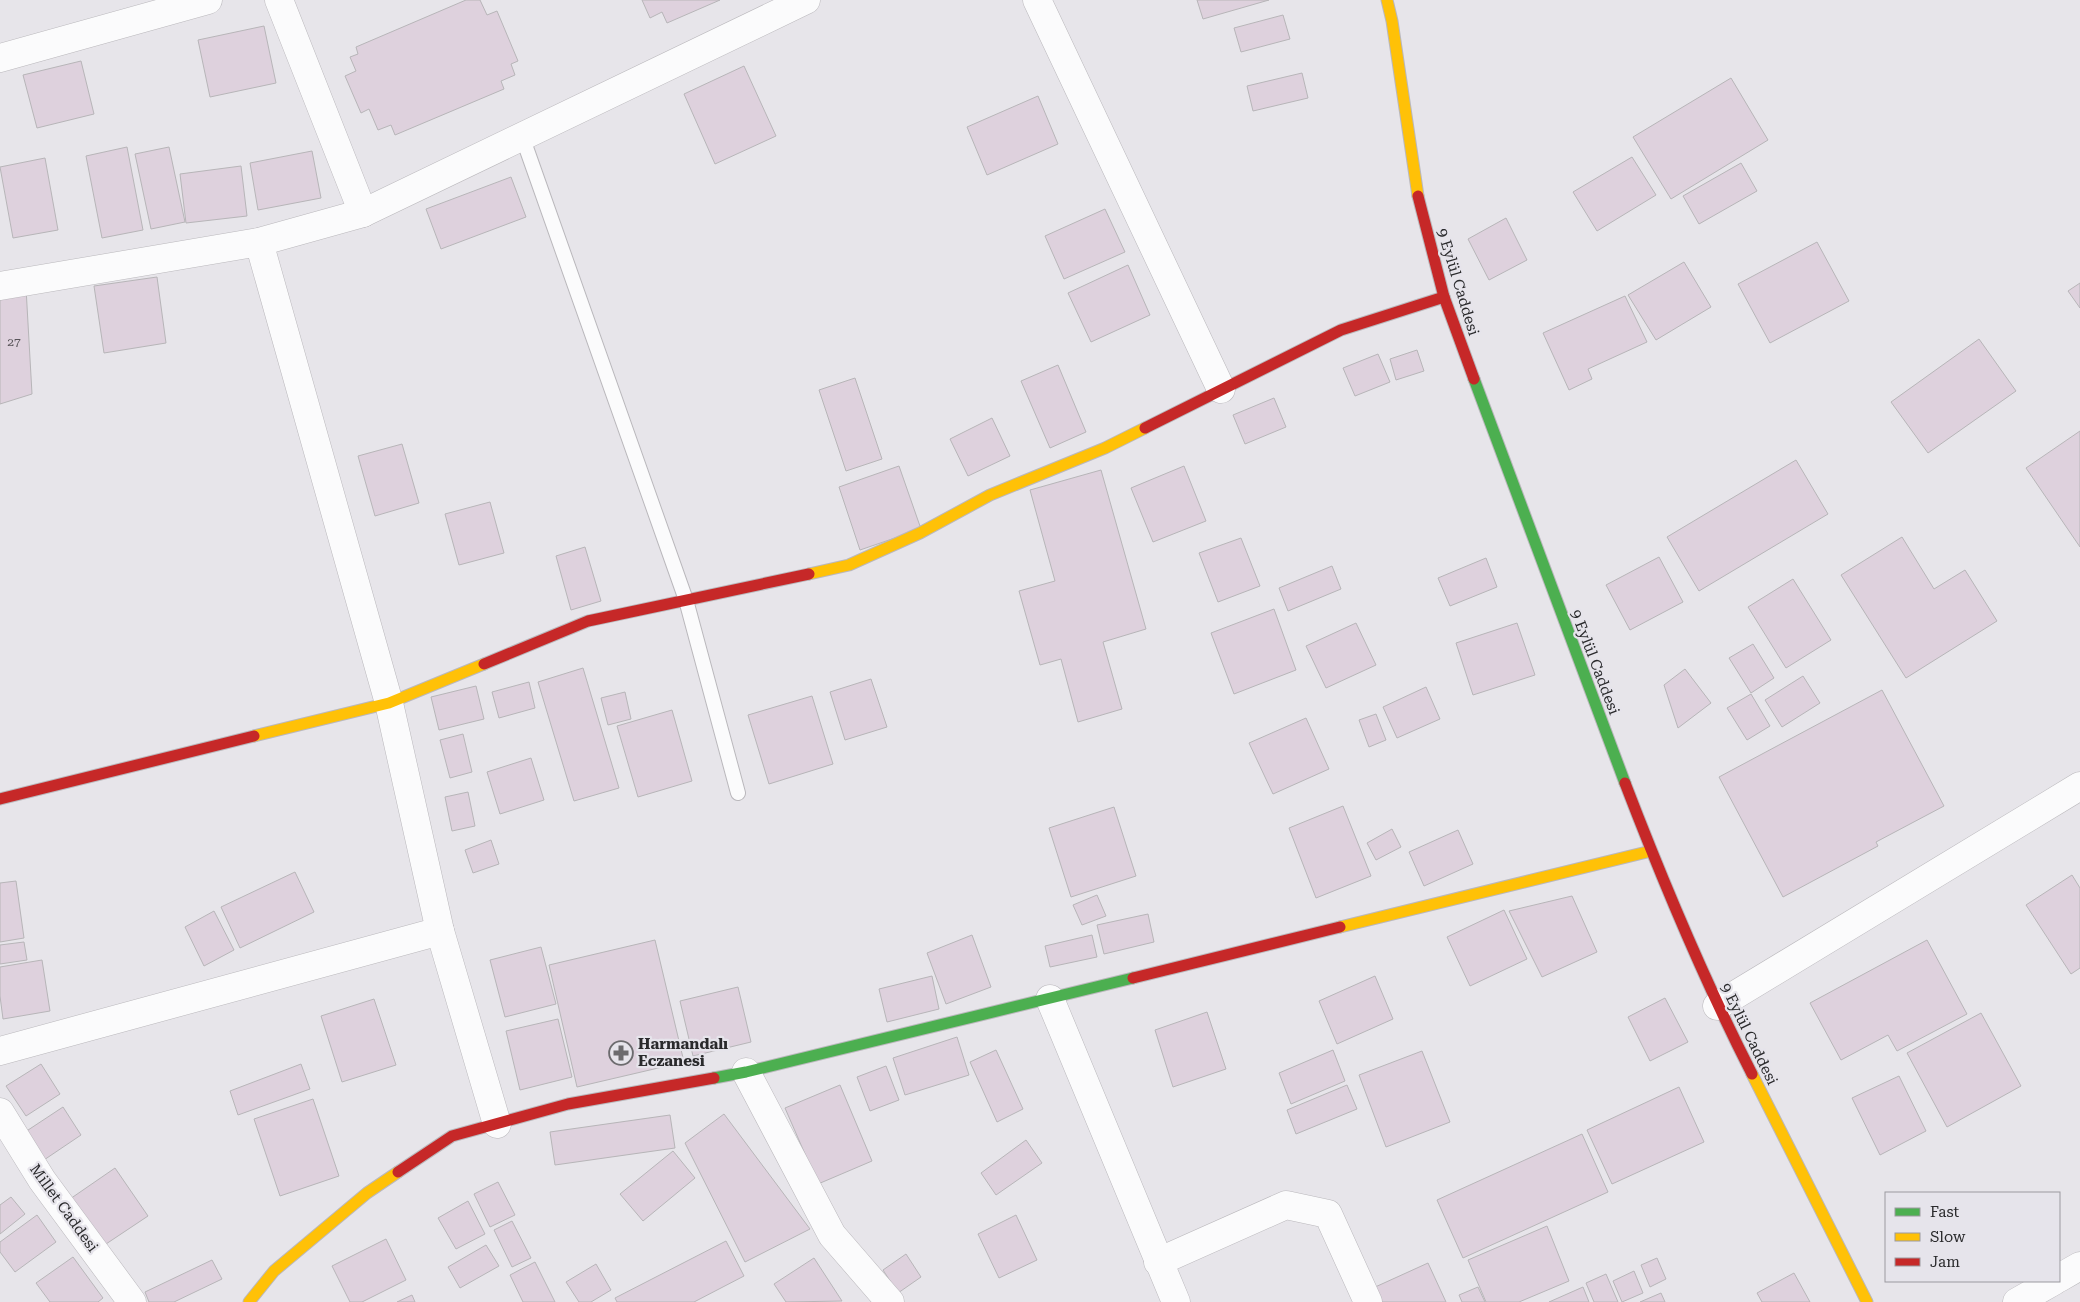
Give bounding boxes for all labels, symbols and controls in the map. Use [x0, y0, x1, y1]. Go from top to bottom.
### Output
street label: 9 Eylül Caddesi [1433, 226, 1483, 338]
house number: 27 [7, 335, 21, 349]
street label: 9 Eylül Caddesi [1567, 607, 1623, 717]
street label: 9 Eylül Caddesi [1717, 980, 1782, 1088]
place label: Harmandalı Eczanesi [638, 1035, 728, 1070]
pharmacy icon: Harmandalı Eczanesi [608, 1040, 634, 1066]
street label: Millet Caddesi [26, 1161, 102, 1256]
legend [1885, 1192, 2060, 1282]
text: Fast [1930, 1203, 1960, 1221]
text: Slow [1930, 1228, 1966, 1246]
text: Jam [1930, 1253, 1960, 1271]

